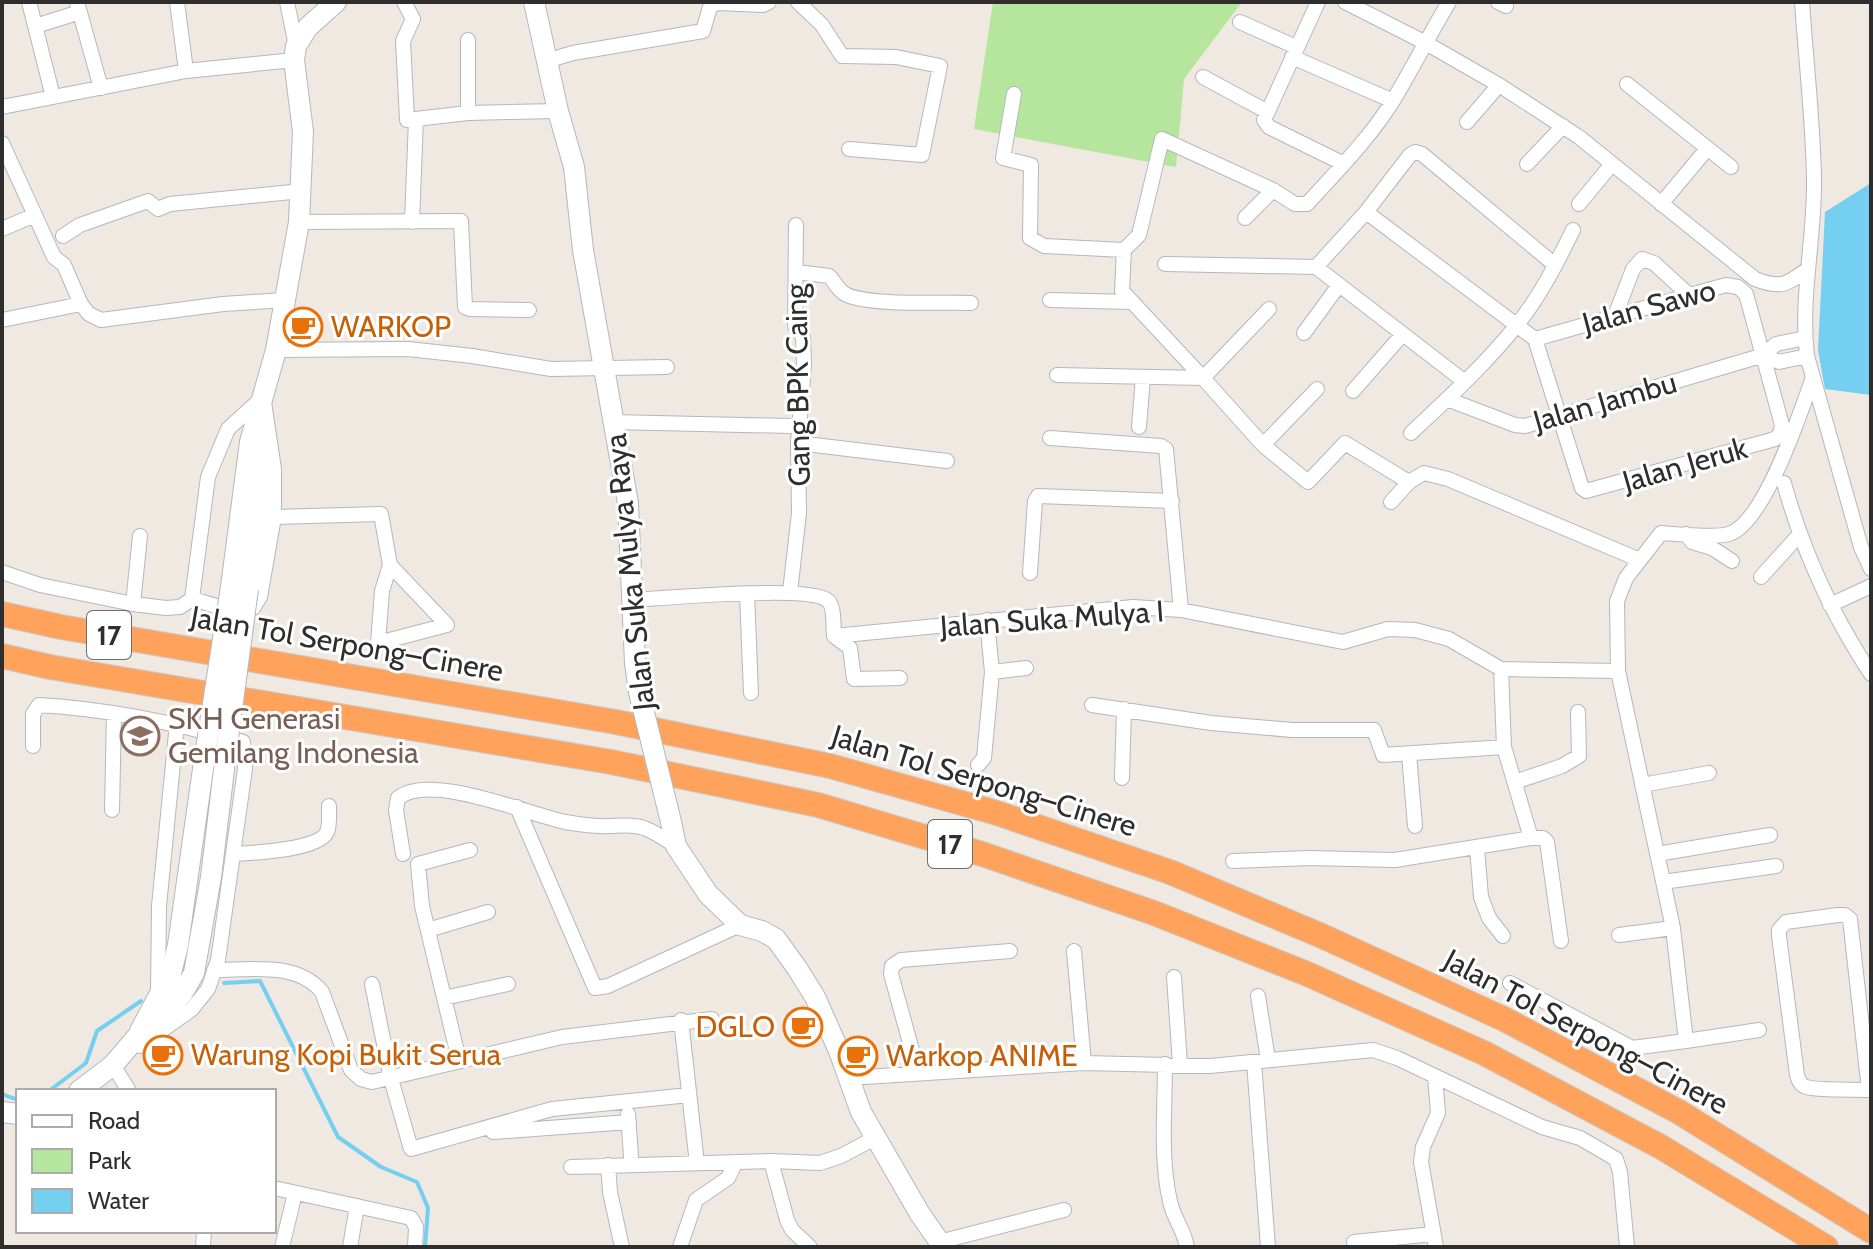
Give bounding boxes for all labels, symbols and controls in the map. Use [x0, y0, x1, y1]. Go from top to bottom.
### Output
street label: Jalan Sawo [1577, 271, 1720, 342]
street label: Gang BPK Caing [777, 282, 818, 487]
cafe icon: WARKOP [282, 306, 324, 348]
place label: WARKOP [331, 308, 451, 345]
street label: Jalan Jambu [1528, 363, 1681, 440]
street label: Jalan Jeruk [1617, 429, 1752, 500]
street label: Jalan Suka Mulya Raya [597, 431, 663, 713]
street label: Jalan Suka Mulya I [938, 592, 1165, 645]
street label: Jalan Tol Serpong–Cinere [187, 598, 506, 689]
road number: 17 [87, 611, 131, 659]
place label: SKH Generasi Gemilang Indonesia [168, 700, 419, 771]
school or university icon: SKH Generasi Gemilang Indonesia [119, 715, 161, 757]
street label: Jalan Tol Serpong–Cinere [826, 716, 1141, 845]
road number: 17 [928, 820, 972, 868]
street label: Jalan Tol Serpong–Cinere [1437, 940, 1735, 1122]
cafe icon: DGLO [782, 1006, 824, 1048]
place label: DGLO [696, 1008, 775, 1045]
cafe icon: Warung Kopi Bukit Serua [142, 1034, 184, 1076]
cafe icon: Warkop ANIME [837, 1035, 879, 1077]
place label: Warung Kopi Bukit Serua [191, 1036, 502, 1073]
place label: Warkop ANIME [886, 1037, 1078, 1074]
legend [16, 1089, 276, 1233]
text: Road [88, 1106, 140, 1135]
text: Park [88, 1146, 131, 1175]
text: Water [88, 1186, 149, 1215]

